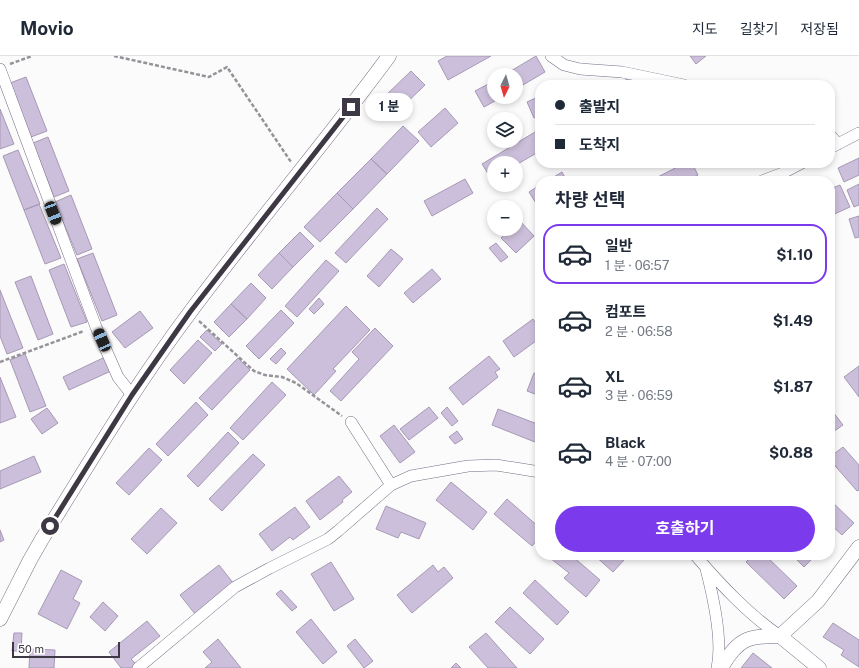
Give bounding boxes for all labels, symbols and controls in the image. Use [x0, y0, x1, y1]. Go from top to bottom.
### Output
text: Movio [20, 17, 74, 39]
text: 지도 [692, 21, 718, 37]
text: 길찾기 [740, 21, 778, 37]
text: 저장됨 [800, 21, 839, 37]
north arrow [487, 68, 523, 104]
map controls [487, 68, 523, 236]
callout: 1 분 [365, 93, 413, 121]
route end [342, 98, 360, 116]
text: 출발지 [579, 98, 620, 115]
text: 1 분 [379, 99, 399, 114]
button: layers [487, 112, 523, 148]
text: 도착지 [579, 136, 620, 153]
button: + [487, 156, 523, 192]
text: 차량 선택 [555, 189, 625, 210]
car [43, 200, 63, 226]
button: − [487, 200, 523, 236]
icon: car [557, 236, 593, 272]
text: 일반 [605, 237, 633, 254]
text: $1.10 [776, 246, 813, 263]
text: 1 분 · 06:57 [605, 258, 670, 273]
icon: car [557, 302, 593, 338]
text: 컴포트 [605, 303, 646, 320]
text: $1.49 [773, 312, 813, 329]
text: 2 분 · 06:58 [605, 324, 673, 339]
car [92, 327, 112, 353]
icon: car [557, 368, 593, 404]
text: XL [605, 368, 624, 385]
text: $1.87 [773, 378, 813, 395]
text: 3 분 · 06:59 [605, 388, 673, 403]
icon: car [557, 434, 593, 470]
text: Black [605, 434, 645, 451]
text: $0.88 [769, 444, 813, 461]
text: 4 분 · 07:00 [605, 454, 672, 469]
button: 호출하기 [555, 506, 815, 552]
route start [41, 517, 59, 535]
scale bar [12, 640, 120, 659]
text: 50 m [18, 643, 44, 655]

